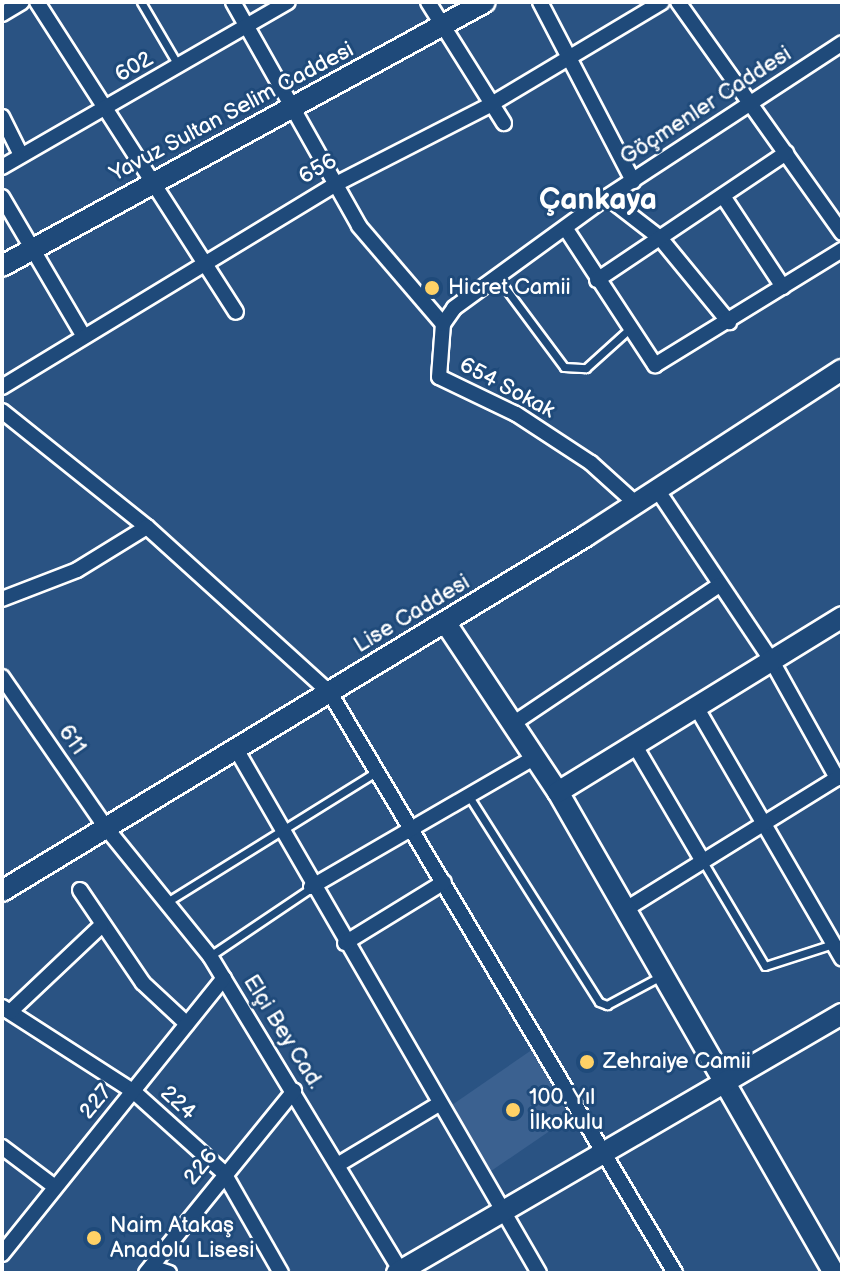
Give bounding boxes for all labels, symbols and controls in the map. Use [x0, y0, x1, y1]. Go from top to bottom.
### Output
street label: Yavuz Sultan Selim Caddesi [105, 36, 359, 188]
street label: Göçmenler Caddesi [616, 41, 796, 171]
street label: 602 [110, 46, 158, 88]
street label: 656 [294, 148, 342, 190]
district label: Çankaya [539, 182, 657, 218]
place label: Hicret Camii [448, 275, 571, 301]
marker: Hicret Camii [423, 279, 441, 297]
street label: 654 Sokak [455, 352, 559, 424]
street label: Lise Caddesi [349, 569, 475, 659]
street label: 611 [52, 720, 92, 760]
street label: Elçi Bey Cad. [237, 970, 329, 1094]
place label: Zehraiye Camii [603, 1049, 751, 1075]
marker: Zehraiye Camii [578, 1053, 596, 1071]
street label: 227 [74, 1079, 118, 1125]
street label: 224 [155, 1080, 201, 1126]
place label: 100. Yıl İlkokulu [529, 1084, 603, 1136]
marker: 100. Yıl İlkokulu [504, 1101, 522, 1119]
street label: 226 [178, 1143, 224, 1191]
place label: Naim Atakaş Anadolu Lisesi [110, 1212, 254, 1264]
marker: Naim Atakaş Anadolu Lisesi [85, 1229, 103, 1247]

